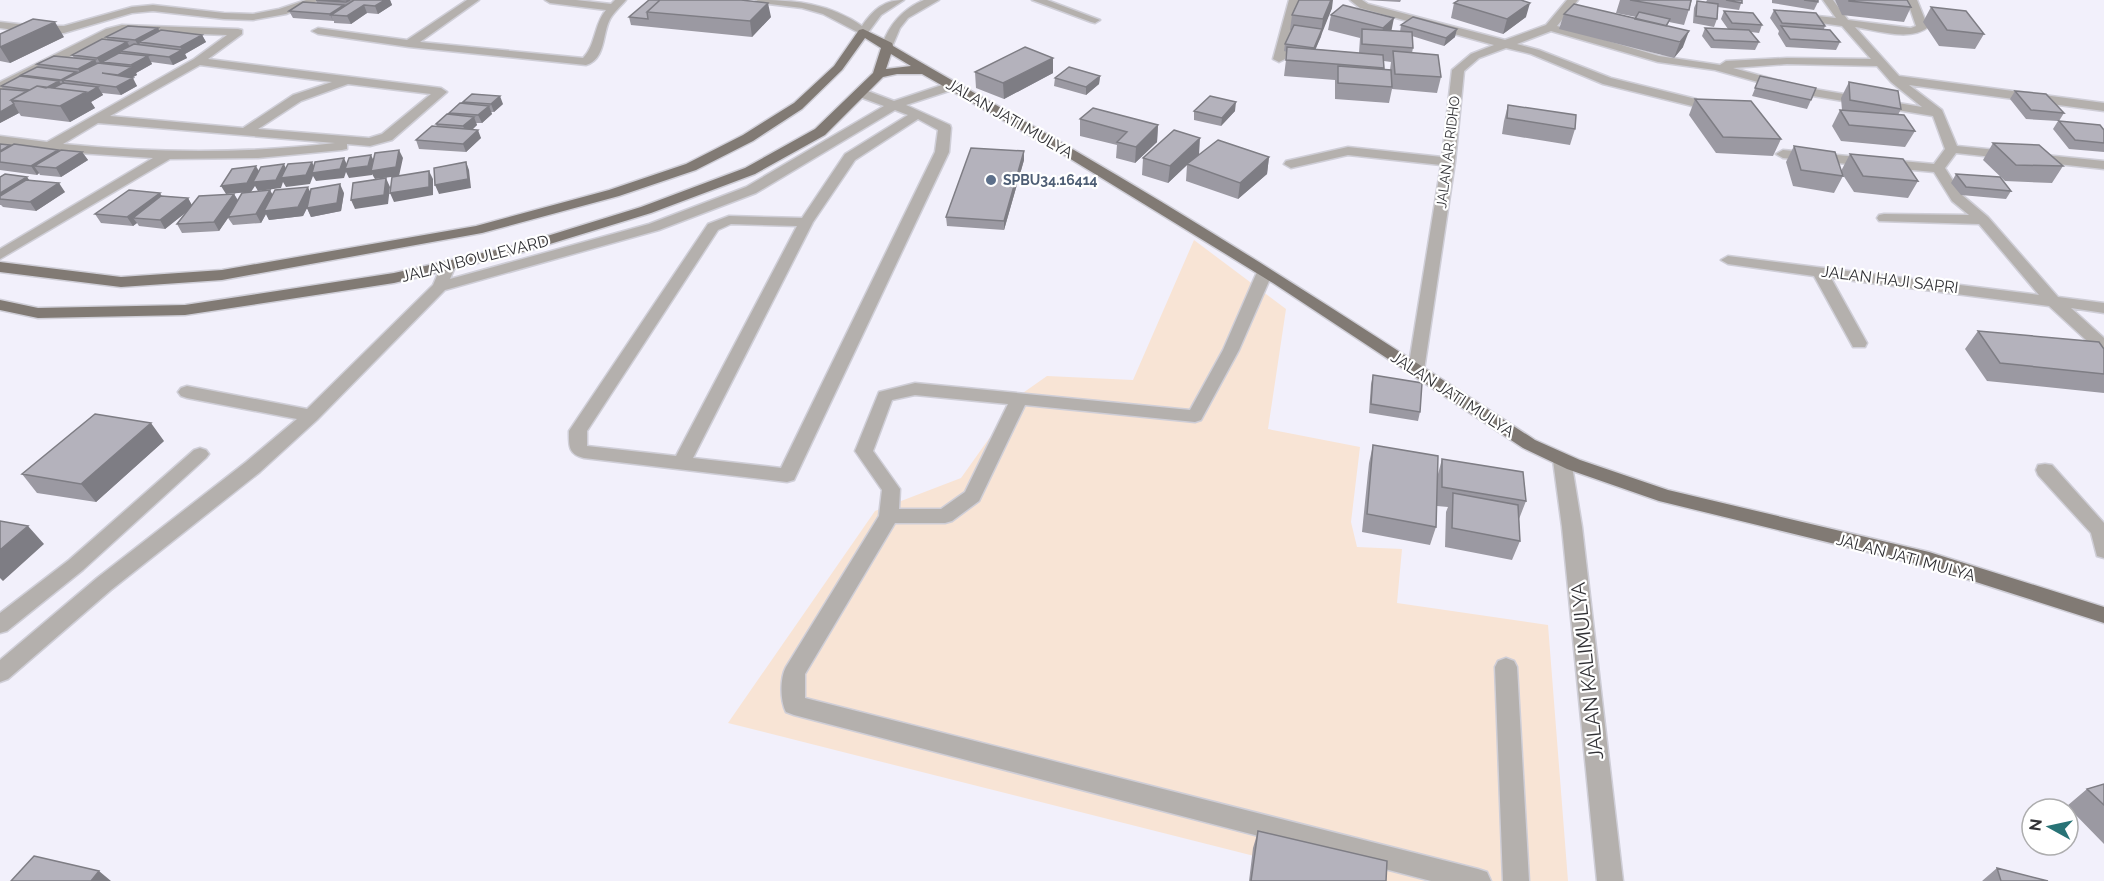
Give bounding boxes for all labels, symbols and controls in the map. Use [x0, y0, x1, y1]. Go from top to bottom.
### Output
street label: JALAN JATI MULYA [943, 74, 1077, 162]
street label: JALAN AR RIDHO [1433, 95, 1463, 209]
place label: SPBU34.16414 [1003, 172, 1098, 188]
marker: SPBU34.16414 [984, 173, 998, 187]
street label: JALAN BOULEVARD [399, 231, 551, 286]
street label: JALAN HAJI SAPRI [1820, 262, 1960, 297]
street label: JALAN JATI MULYA [1388, 348, 1518, 441]
street label: JALAN JATI MULYA [1834, 530, 1978, 585]
street label: JALAN KALIMULYA [1566, 580, 1608, 761]
north arrow [2020, 797, 2080, 857]
text: N [2025, 818, 2046, 832]

